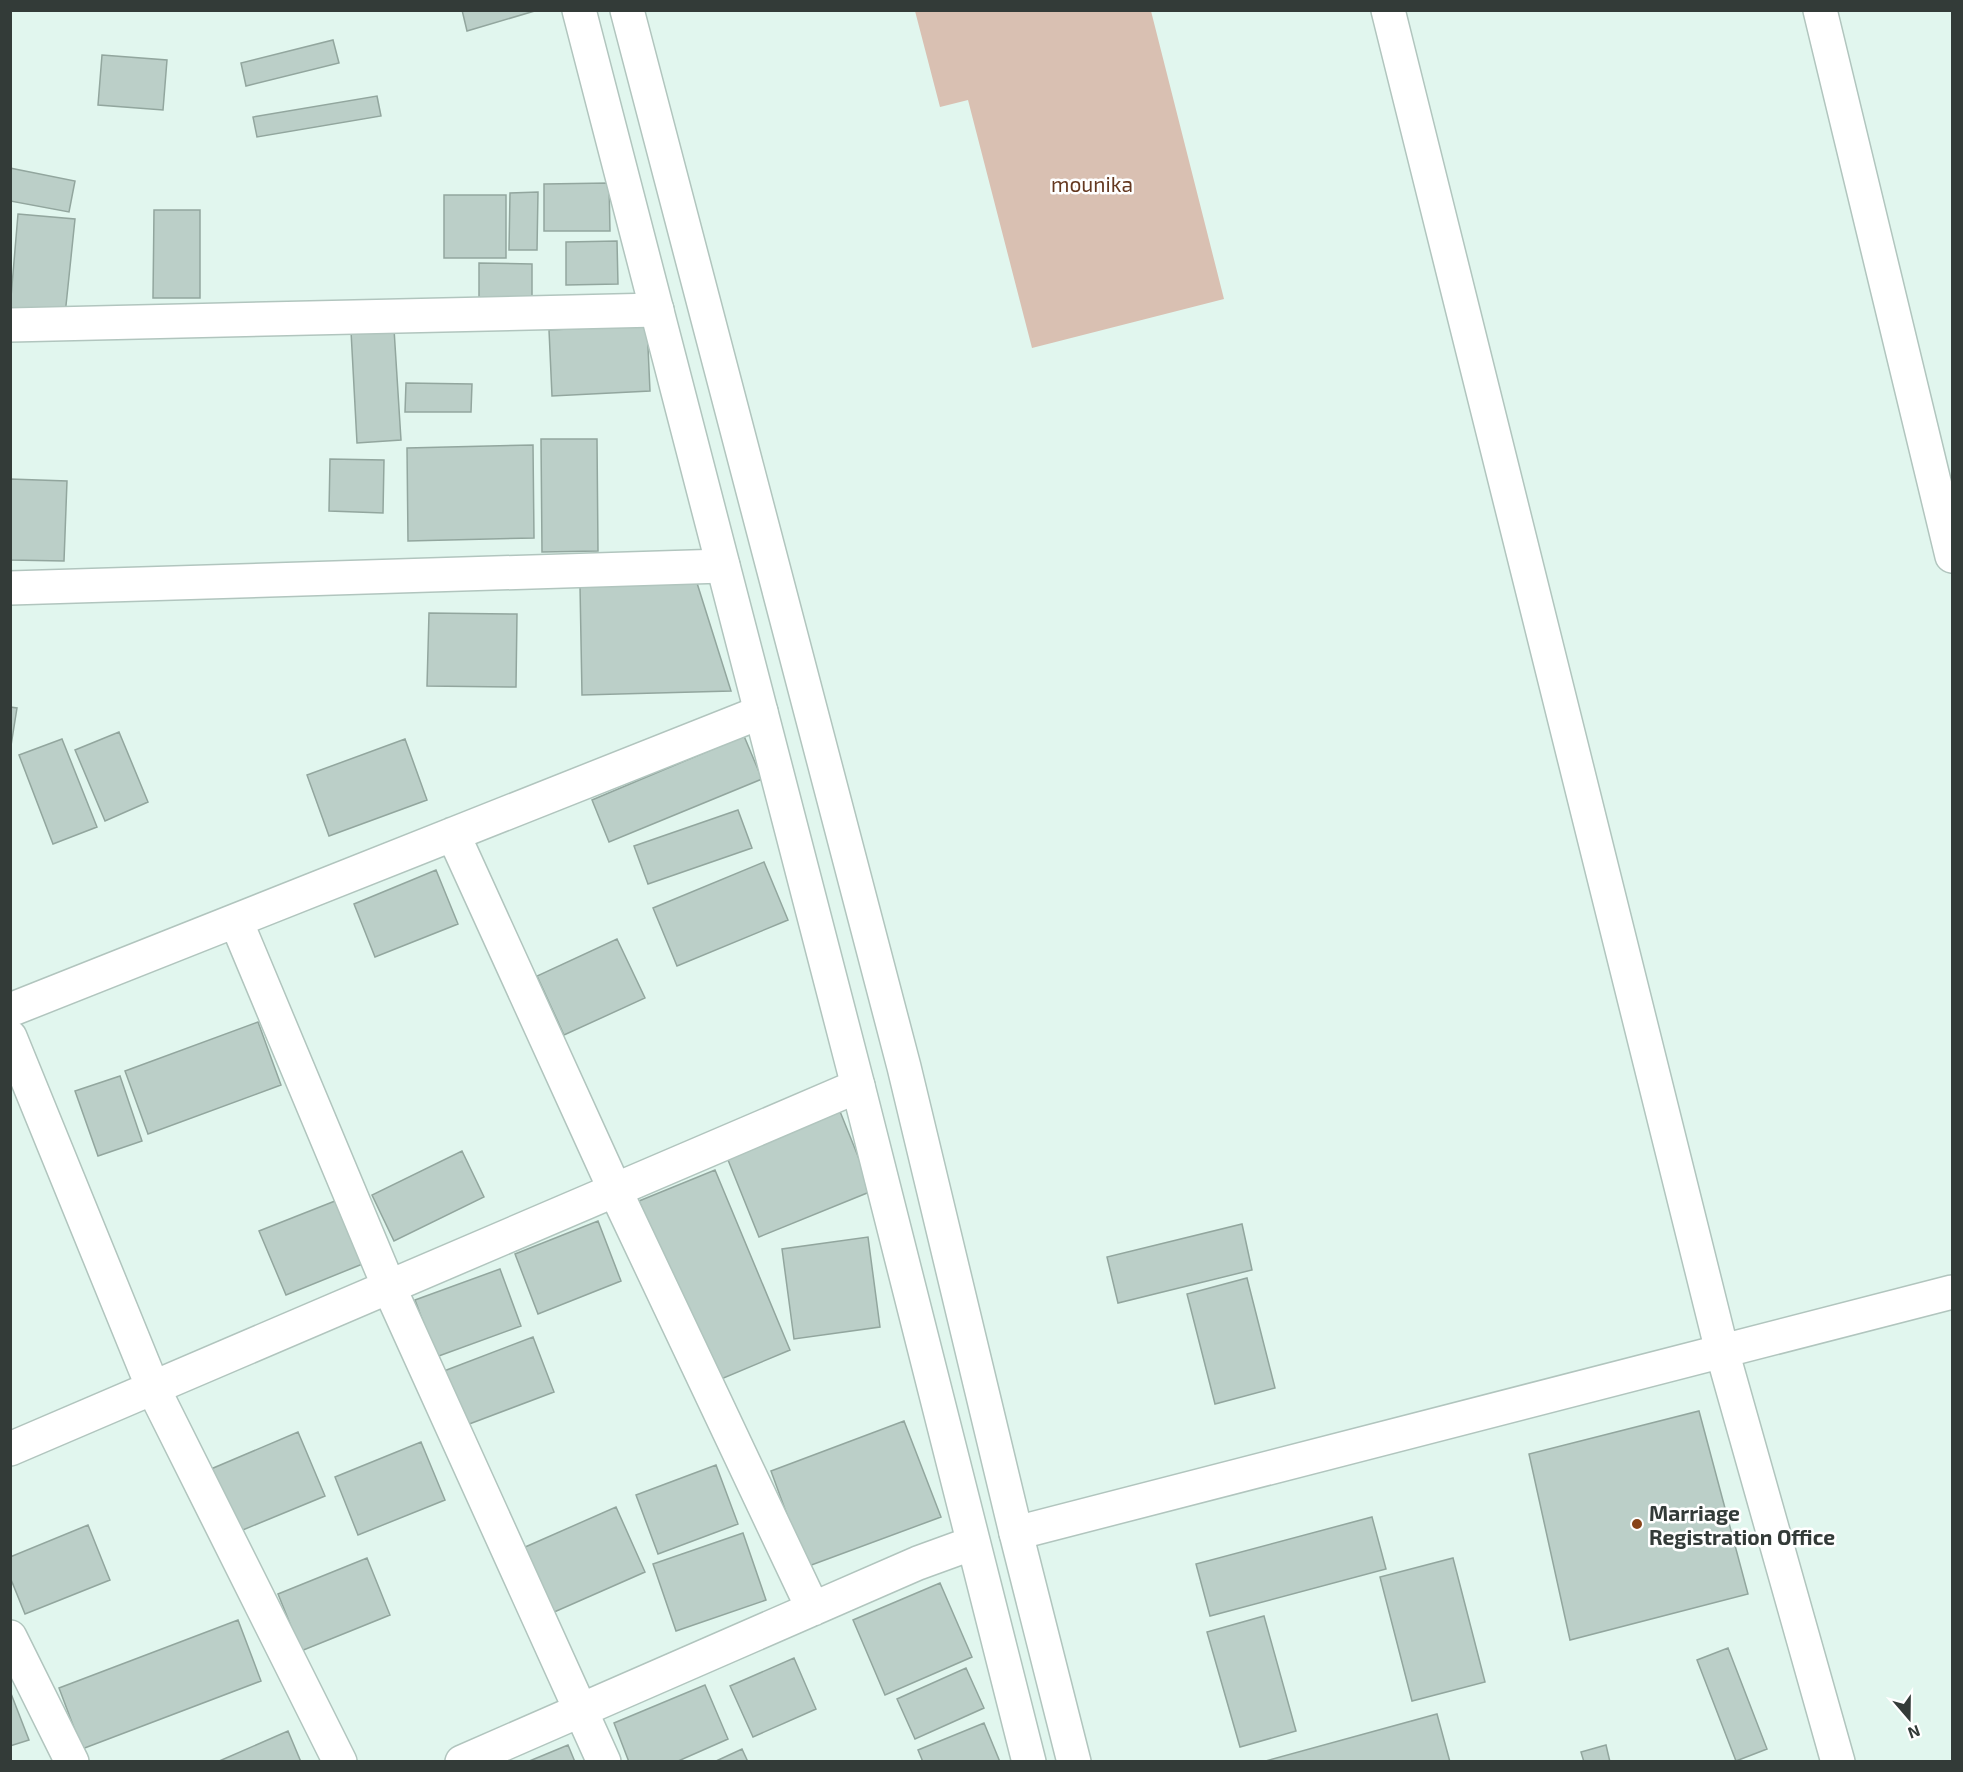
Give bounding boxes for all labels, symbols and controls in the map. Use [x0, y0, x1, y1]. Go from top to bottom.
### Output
park label: mounika [1051, 171, 1133, 196]
place label: Marriage Registration Office [1649, 1500, 1835, 1549]
marker: Marriage Registration Office [1630, 1517, 1644, 1531]
north arrow [1879, 1688, 1939, 1748]
text: N [1906, 1722, 1923, 1743]

